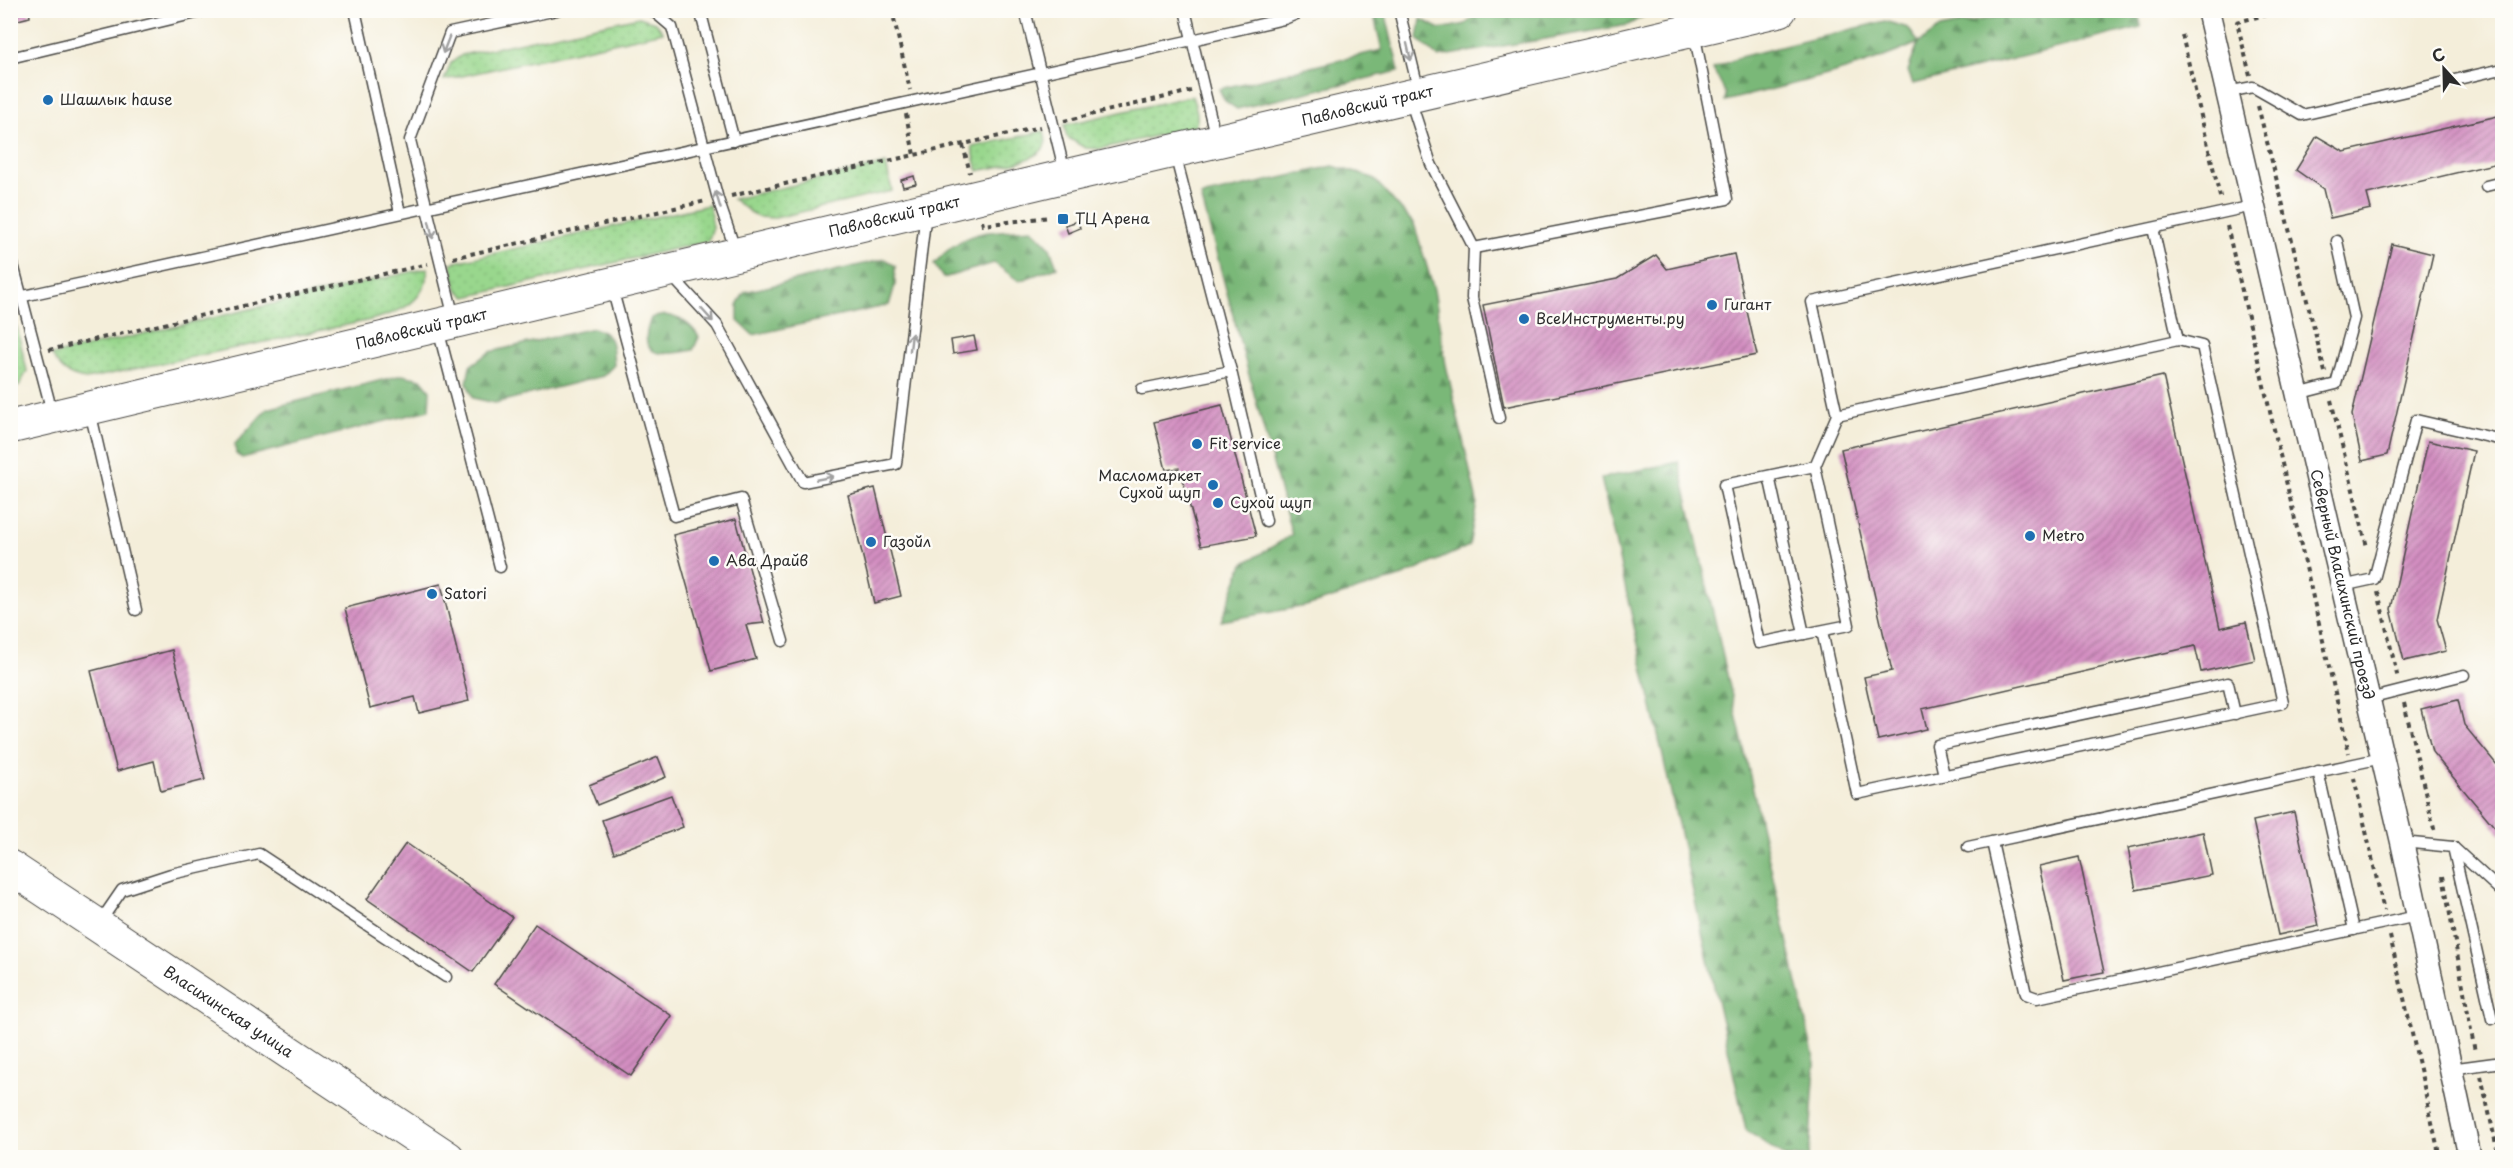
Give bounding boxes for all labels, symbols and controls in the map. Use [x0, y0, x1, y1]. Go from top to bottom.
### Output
one-way arrow [440, 35, 451, 53]
north arrow [2414, 39, 2474, 99]
text: С [2428, 41, 2448, 68]
one-way arrow [1404, 43, 1416, 62]
street label: Павловский тракт [1299, 78, 1436, 131]
place label: Шашлык hause [60, 87, 172, 110]
marker: Шашлык hause [41, 93, 55, 107]
street label: Павловский тракт [826, 188, 963, 242]
one-way arrow [712, 191, 723, 210]
place label: ТЦ Арена [1075, 206, 1150, 229]
marker: ТЦ Арена [1056, 212, 1070, 226]
one-way arrow [426, 221, 438, 240]
place label: Гигант [1724, 292, 1772, 315]
marker: Гигант [1705, 298, 1719, 312]
street label: Павловский тракт [353, 301, 490, 354]
place label: ВсеИнструменты.ру [1536, 306, 1685, 329]
one-way arrow [700, 307, 714, 322]
marker: ВсеИнструменты.ру [1517, 312, 1531, 326]
one-way arrow [905, 332, 916, 352]
place label: Fit service [1209, 431, 1281, 454]
marker: Fit service [1190, 437, 1204, 451]
place label: Масломаркет Сухой щуп [1098, 463, 1202, 503]
street label: Северный Власихинский проезд [2305, 467, 2381, 702]
one-way arrow [815, 472, 835, 483]
marker: Масломаркет Сухой щуп [1206, 478, 1220, 492]
place label: Сухой щуп [1230, 490, 1312, 513]
marker: Сухой щуп [1211, 496, 1225, 510]
place label: Metro [2042, 523, 2085, 546]
place label: Газойл [883, 529, 931, 552]
marker: Metro [2023, 529, 2037, 543]
marker: Газойл [864, 535, 878, 549]
place label: Ава Драйв [726, 548, 809, 571]
marker: Ава Драйв [707, 554, 721, 568]
place label: Satori [444, 581, 487, 604]
marker: Satori [425, 587, 439, 601]
street label: Власихинская улица [160, 959, 299, 1063]

